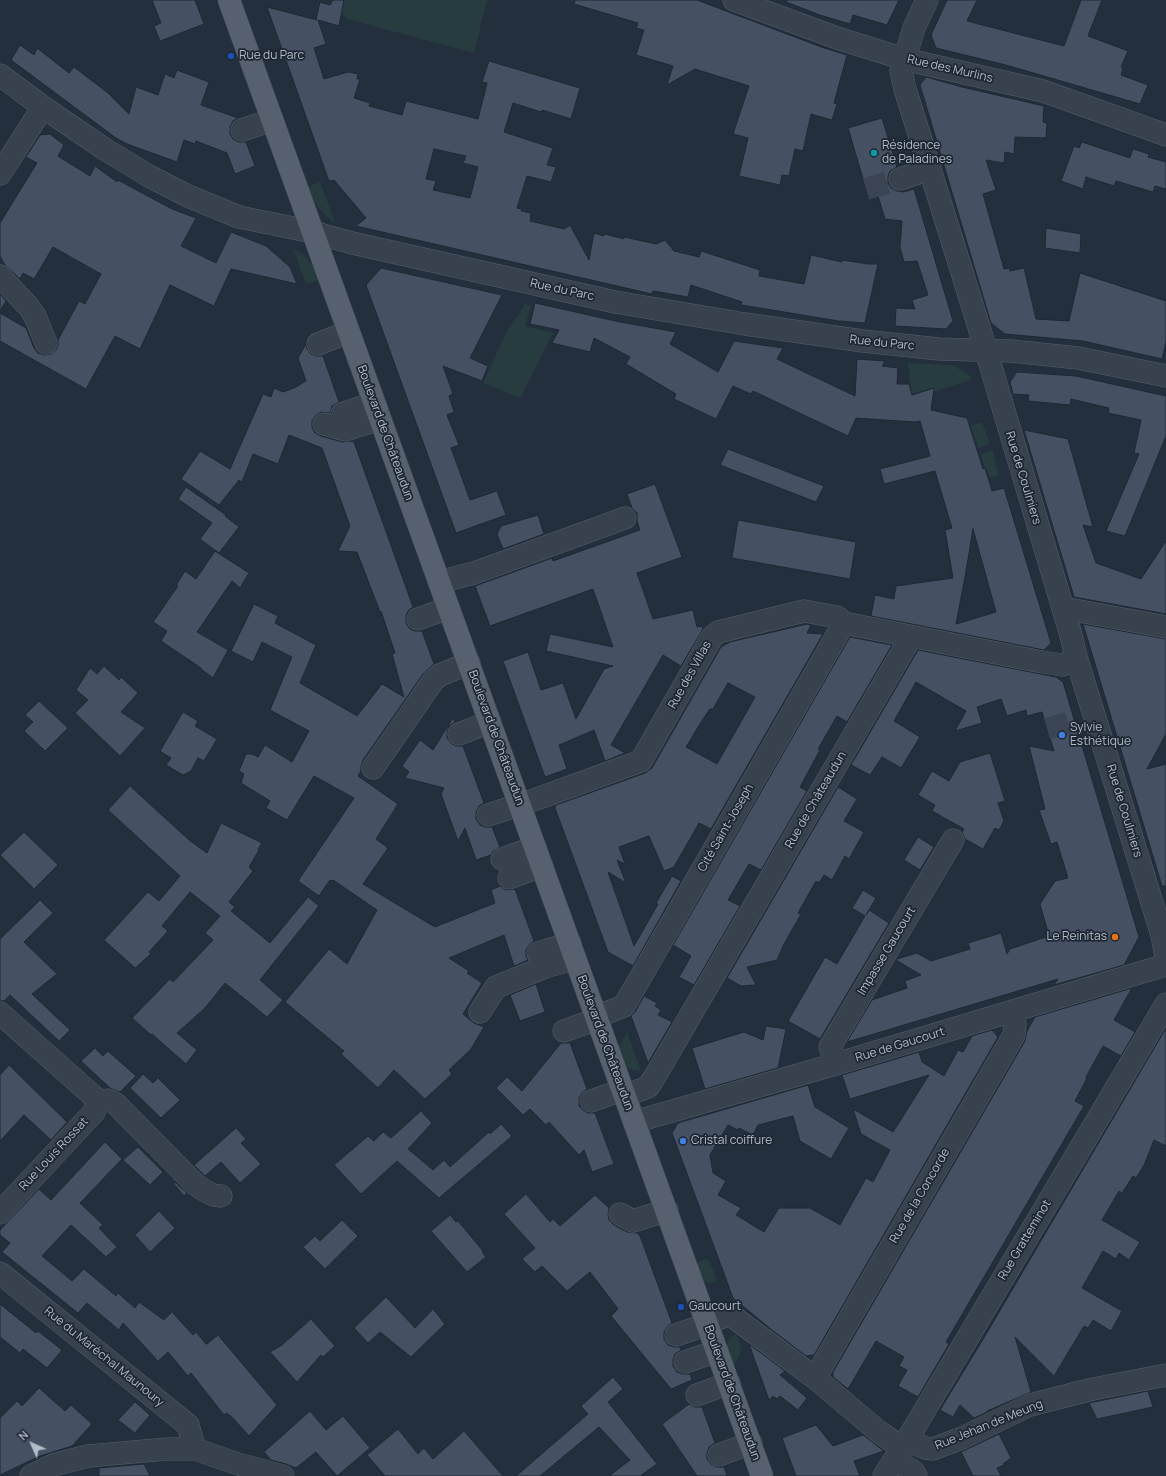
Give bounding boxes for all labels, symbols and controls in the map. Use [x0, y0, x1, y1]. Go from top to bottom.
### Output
place label: Rue du Parc [239, 49, 304, 63]
marker: Rue du Parc [226, 51, 236, 61]
street label: Rue des Murlins [906, 52, 994, 86]
place label: Résidence de Paladines [882, 139, 952, 167]
marker: Résidence de Paladines [869, 148, 879, 158]
street label: Rue du Parc [529, 276, 595, 304]
street label: Rue du Parc [849, 332, 915, 354]
street label: Boulevard de Châteaudun [354, 363, 416, 503]
street label: Rue de Coulmiers [1002, 430, 1044, 526]
street label: Rue des Villas [665, 639, 715, 711]
street label: Boulevard de Châteaudun [465, 668, 527, 808]
place label: Sylvie Esthétique [1070, 721, 1131, 749]
marker: Sylvie Esthétique [1057, 730, 1067, 740]
street label: Rue de Châteaudun [782, 749, 850, 851]
street label: Rue de Coulmiers [1103, 763, 1145, 859]
street label: Cité Saint-Joseph [695, 782, 757, 874]
street label: Impasse Gaucourt [855, 904, 919, 998]
place label: Le Reinitas [1046, 930, 1107, 944]
marker: Le Reinitas [1110, 932, 1120, 942]
street label: Boulevard de Châteaudun [574, 973, 636, 1113]
street label: Rue de Gaucourt [854, 1025, 946, 1065]
street label: Rue Louis Rossat [16, 1114, 92, 1194]
place label: Cristal coiffure [691, 1134, 772, 1148]
marker: Cristal coiffure [678, 1136, 688, 1146]
street label: Rue de la Concorde [887, 1146, 953, 1246]
street label: Rue Gratteminot [995, 1197, 1055, 1283]
place label: Gaucourt [689, 1300, 741, 1314]
marker: Gaucourt [676, 1302, 686, 1312]
street label: Rue du Maréchal Maunoury [41, 1304, 167, 1410]
street label: Boulevard de Châteaudun [701, 1323, 763, 1463]
street label: Rue Jehan de Meung [933, 1397, 1045, 1453]
north arrow [12, 1424, 52, 1464]
text: N [15, 1427, 31, 1443]

